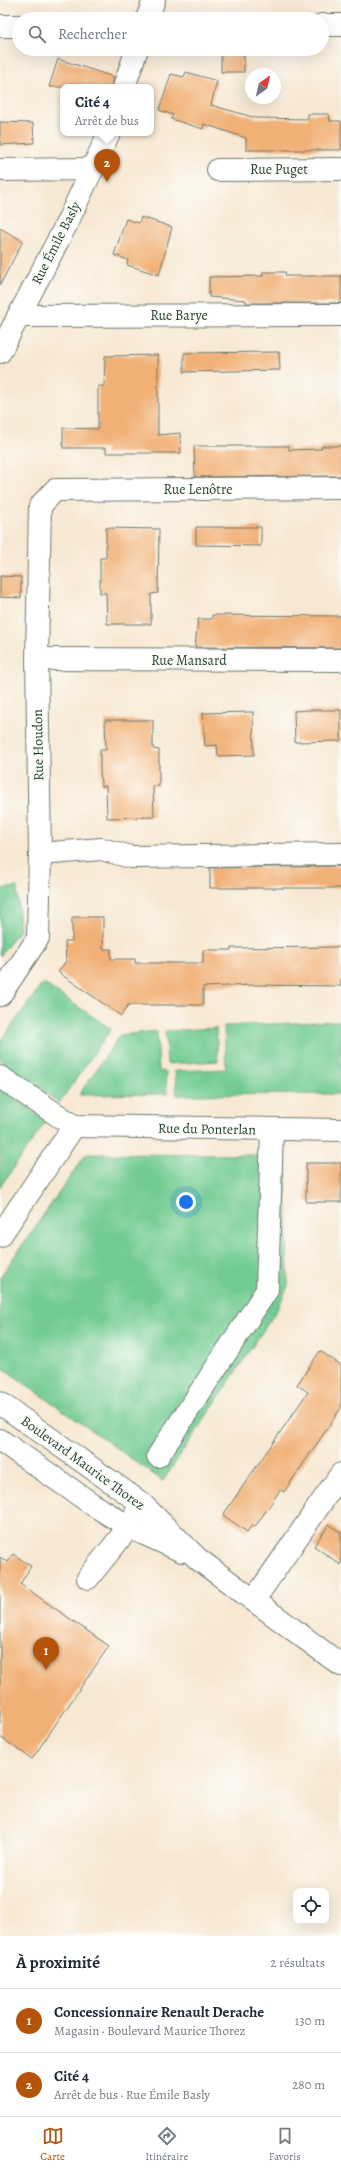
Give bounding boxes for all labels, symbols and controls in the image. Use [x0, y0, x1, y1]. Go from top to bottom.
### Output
search box [12, 12, 329, 56]
icon: search [26, 23, 48, 45]
text: Rechercher [58, 24, 127, 44]
north arrow [245, 68, 281, 104]
popup [60, 84, 154, 136]
text: Cité 4 [75, 92, 110, 112]
text: Arrêt de bus [75, 112, 139, 129]
pin: 2 [94, 149, 120, 182]
street label: Rue Puget [250, 160, 308, 179]
street label: Rue Émile Basly [27, 198, 85, 288]
street label: Rue Barye [150, 306, 208, 325]
street label: Rue Lenôtre [164, 480, 232, 499]
street label: Rue Mansard [151, 651, 227, 670]
street label: Rue Houdon [28, 709, 48, 781]
street label: Rue du Ponterlan [158, 1119, 257, 1139]
your location [176, 1192, 196, 1212]
street label: Boulevard Maurice Thorez [17, 1411, 149, 1515]
pin: 1 [33, 1637, 59, 1670]
map controls [293, 1888, 329, 1924]
button: locate [293, 1888, 329, 1924]
text: À proximité [16, 1951, 100, 1974]
text: 2 résultats [270, 1954, 325, 1971]
text: Concessionnaire Renault Derache [54, 2002, 264, 2022]
text: 1 [27, 2012, 31, 2029]
text: 130 m [295, 2012, 325, 2029]
text: Magasin · Boulevard Maurice Thorez [54, 2022, 246, 2039]
text: Cité 4 [54, 2066, 89, 2086]
text: 2 [26, 2076, 32, 2093]
text: 280 m [292, 2076, 325, 2093]
text: Arrêt de bus · Rue Émile Basly [54, 2086, 210, 2103]
tab: Carte [40, 2125, 65, 2164]
tab: Itinéraire [145, 2125, 188, 2164]
tab: Favoris [269, 2125, 301, 2164]

